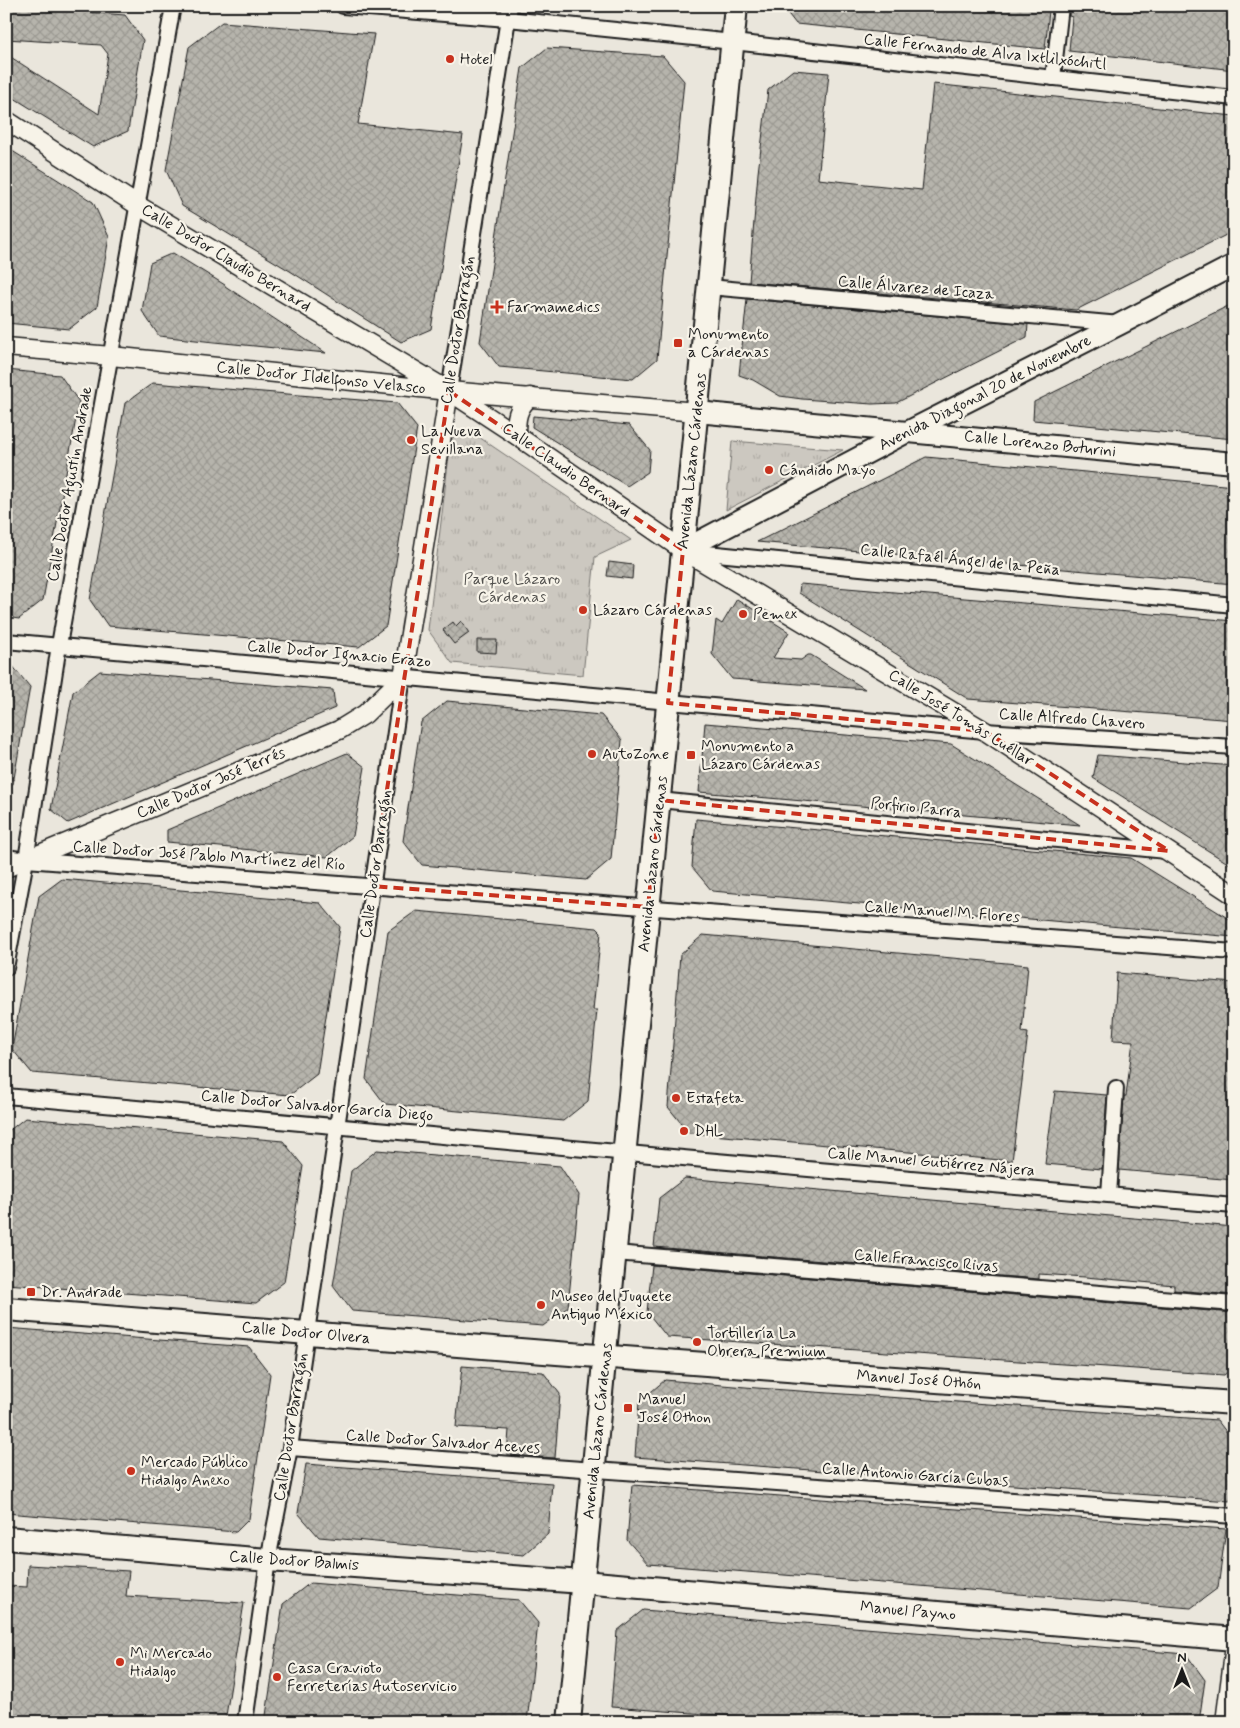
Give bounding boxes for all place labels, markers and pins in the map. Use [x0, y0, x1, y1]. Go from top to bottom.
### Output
place label: Hotel [460, 49, 493, 70]
marker: Hotel [444, 53, 456, 65]
place label: Farmamedics [507, 297, 600, 318]
marker: Farmamedics [491, 301, 503, 313]
place label: Monumento a Cárdenas [688, 324, 769, 363]
marker: Monumento a Cárdenas [672, 337, 684, 349]
place label: La Nueva Sevillana [421, 421, 483, 460]
marker: La Nueva Sevillana [405, 434, 417, 446]
place label: Cándido Mayo [779, 460, 876, 481]
marker: Cándido Mayo [763, 464, 775, 476]
place label: Lázaro Cárdenas [593, 600, 712, 621]
marker: Lázaro Cárdenas [577, 604, 589, 616]
place label: Pemex [753, 604, 797, 625]
marker: Pemex [737, 608, 749, 620]
place label: Monumento a Lázaro Cárdenas [701, 736, 820, 775]
place label: AutoZone [602, 744, 669, 765]
marker: AutoZone [586, 748, 598, 760]
marker: Monumento a Lázaro Cárdenas [685, 749, 697, 761]
place label: Estafeta [686, 1088, 744, 1109]
marker: Estafeta [670, 1092, 682, 1104]
place label: DHL [694, 1121, 724, 1142]
marker: DHL [678, 1125, 690, 1137]
place label: Dr. Andrade [41, 1282, 123, 1303]
marker: Dr. Andrade [25, 1286, 37, 1298]
place label: Museo del Juguete Antiguo México [551, 1286, 672, 1325]
marker: Museo del Juguete Antiguo México [535, 1299, 547, 1311]
place label: Tortillería La Obrera Premium [707, 1323, 826, 1362]
marker: Tortillería La Obrera Premium [691, 1336, 703, 1348]
place label: Manuel José Othon [638, 1389, 711, 1428]
marker: Manuel José Othon [622, 1402, 634, 1414]
place label: Mercado Público Hidalgo Anexo [141, 1452, 248, 1491]
marker: Mercado Público Hidalgo Anexo [125, 1465, 137, 1477]
place label: Mi Mercado Hidalgo [130, 1643, 212, 1682]
marker: Mi Mercado Hidalgo [114, 1656, 126, 1668]
place label: Casa Cravioto Ferreterías Autoservicio [287, 1658, 457, 1697]
marker: Casa Cravioto Ferreterías Autoservicio [271, 1671, 283, 1683]

